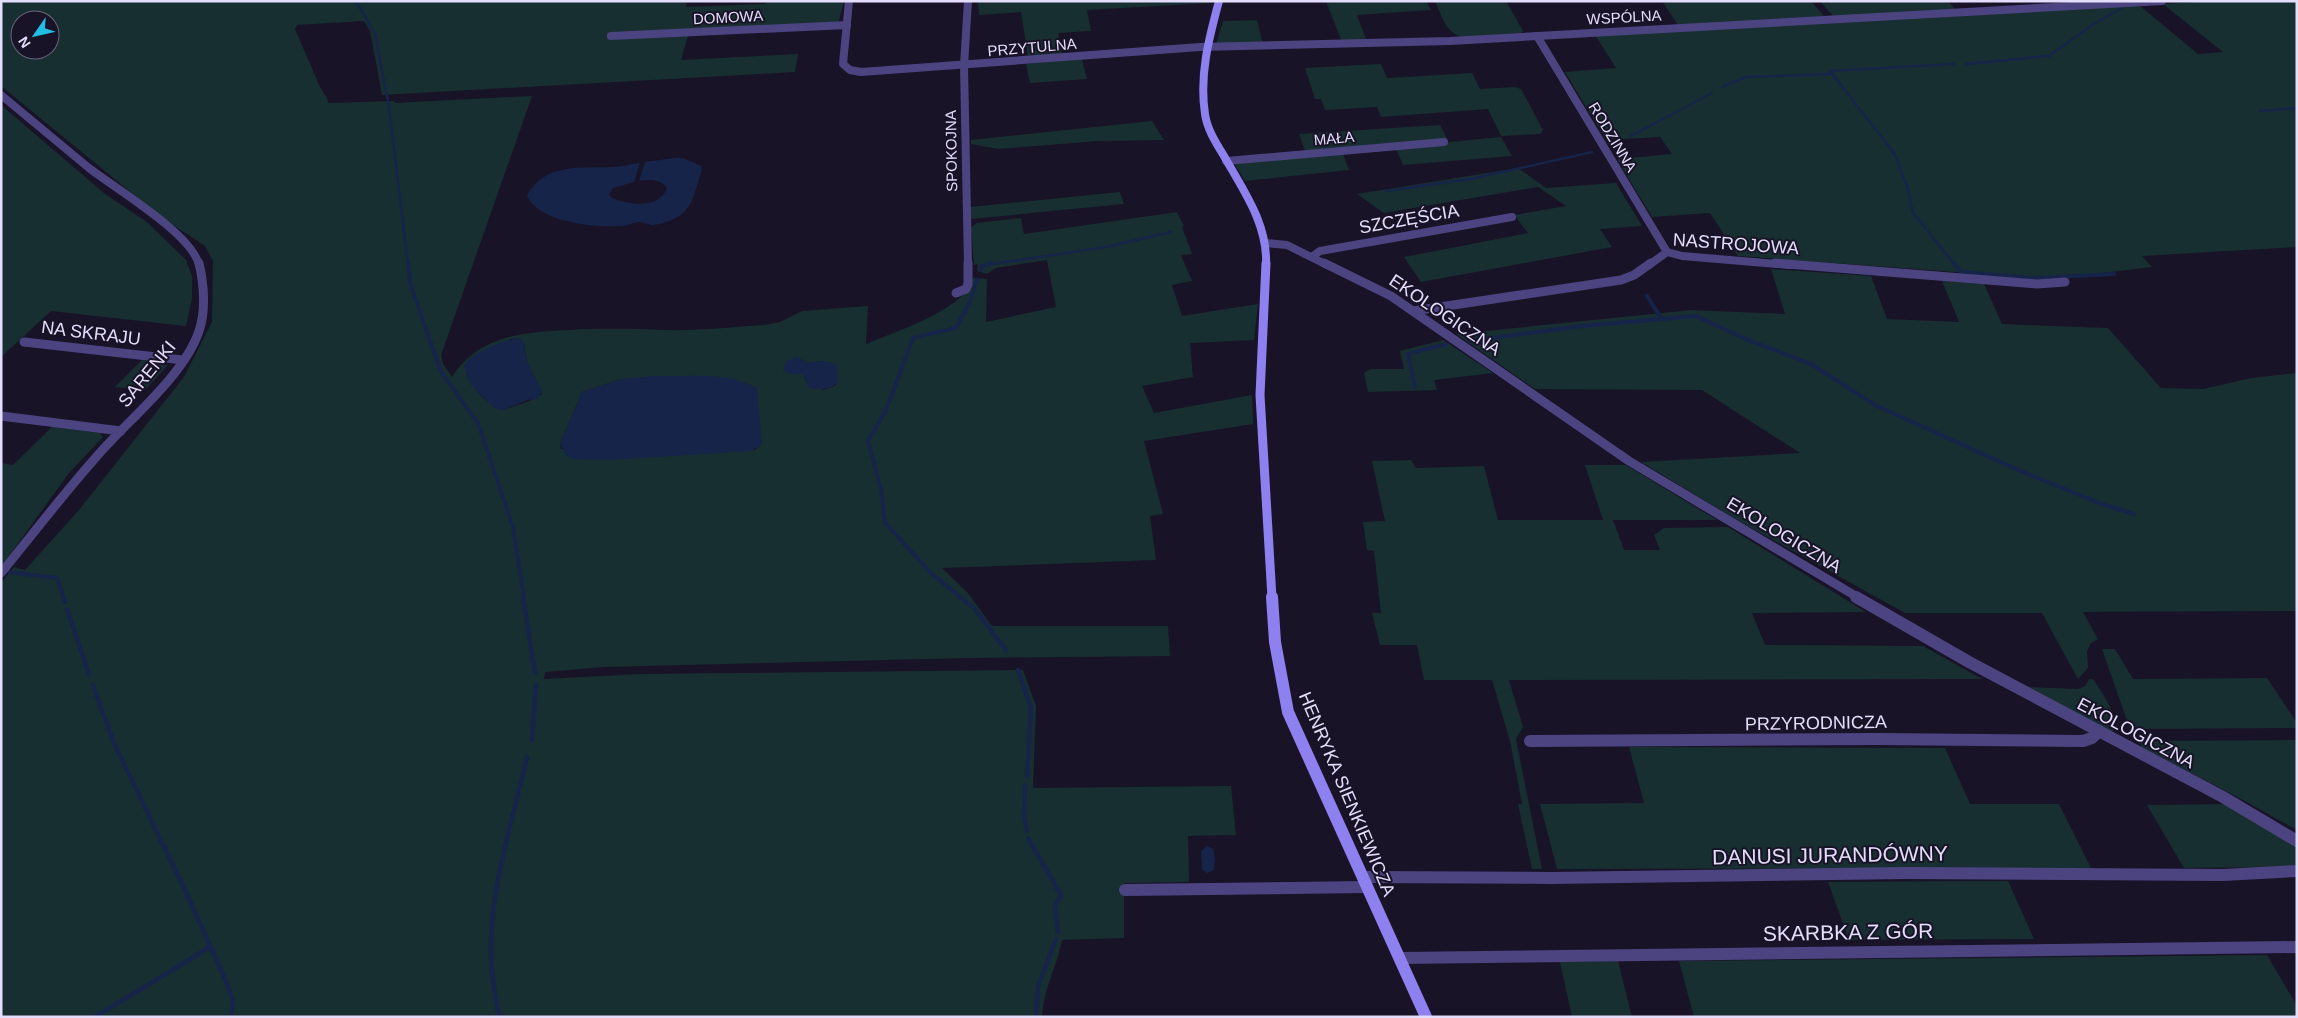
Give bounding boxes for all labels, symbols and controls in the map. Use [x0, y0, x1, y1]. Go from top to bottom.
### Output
street label: DOMOWA [692, 7, 764, 27]
street label: WSPÓLNA [1586, 7, 1662, 27]
north arrow [10, 10, 60, 60]
text: N [15, 34, 34, 51]
street label: PRZYTULNA [987, 35, 1077, 59]
street label: RODZINNA [1586, 99, 1640, 175]
street label: SPOKOJNA [942, 110, 960, 192]
street label: MAŁA [1313, 128, 1355, 148]
street label: SZCZĘŚCIA [1357, 199, 1460, 238]
street label: NASTROJOWA [1672, 230, 1800, 258]
street label: EKOLOGICZNA [1386, 270, 1504, 360]
street label: NA SKRAJU [40, 317, 142, 349]
street label: SARENKI [114, 337, 180, 411]
street label: EKOLOGICZNA [1723, 493, 1845, 577]
street label: HENRYKA SIENKIEWICZA [1295, 689, 1399, 899]
street label: EKOLOGICZNA [2074, 694, 2198, 772]
street label: PRZYRODNICZA [1745, 712, 1887, 734]
street label: DANUSI JURANDÓWNY [1712, 841, 1948, 869]
street label: SKARBKA Z GÓR [1763, 919, 1933, 945]

